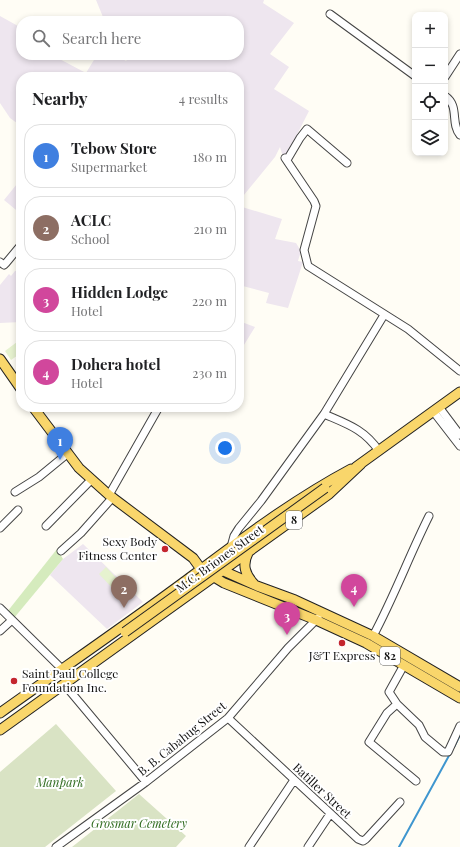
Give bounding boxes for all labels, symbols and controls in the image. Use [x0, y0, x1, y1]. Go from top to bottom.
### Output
map controls [412, 12, 448, 156]
button: + [412, 12, 448, 48]
search box [16, 16, 244, 60]
icon: search [30, 27, 52, 49]
text: Search here [62, 28, 141, 48]
button: − [412, 48, 448, 84]
button: locate [412, 84, 448, 120]
text: Nearby [32, 87, 87, 109]
text: 4 results [179, 90, 228, 107]
button: layers [412, 120, 448, 156]
text: Tebow Store [71, 138, 157, 158]
text: 1 [44, 148, 48, 165]
text: 180 m [193, 148, 227, 165]
text: Supermarket [71, 158, 147, 175]
text: ACLC [71, 210, 111, 230]
text: 2 [43, 220, 49, 237]
text: 210 m [193, 220, 227, 237]
text: School [71, 230, 110, 247]
text: Hidden Lodge [71, 282, 168, 302]
text: 3 [43, 292, 49, 309]
text: 220 m [192, 292, 227, 309]
text: Hotel [71, 302, 103, 319]
text: Dohera hotel [71, 354, 161, 374]
text: 4 [43, 364, 49, 381]
text: 230 m [192, 364, 227, 381]
text: Hotel [71, 374, 103, 391]
pin: 1 [47, 427, 73, 460]
your location [215, 438, 235, 458]
road number: 8 [286, 511, 302, 529]
street label: M.C. Briones Street [172, 521, 267, 595]
place label: Sexy Body Fitness Center [78, 533, 158, 563]
marker: Sexy Body Fitness Center [160, 544, 170, 554]
pin: 4 [341, 574, 367, 607]
pin: 2 [111, 575, 137, 608]
pin: 3 [274, 602, 300, 635]
marker: J&T Express [337, 638, 347, 648]
place label: J&T Express [308, 647, 375, 663]
road number: 82 [380, 647, 400, 665]
place label: Saint Paul College Foundation Inc. [22, 665, 118, 695]
marker: Saint Paul College Foundation Inc. [9, 676, 19, 686]
street label: B. B. Cabahug Street [134, 697, 230, 779]
street label: Batiller Street [290, 759, 356, 822]
park label: Manpark [35, 774, 84, 790]
park label: Grosmar Cemetery [91, 815, 187, 831]

